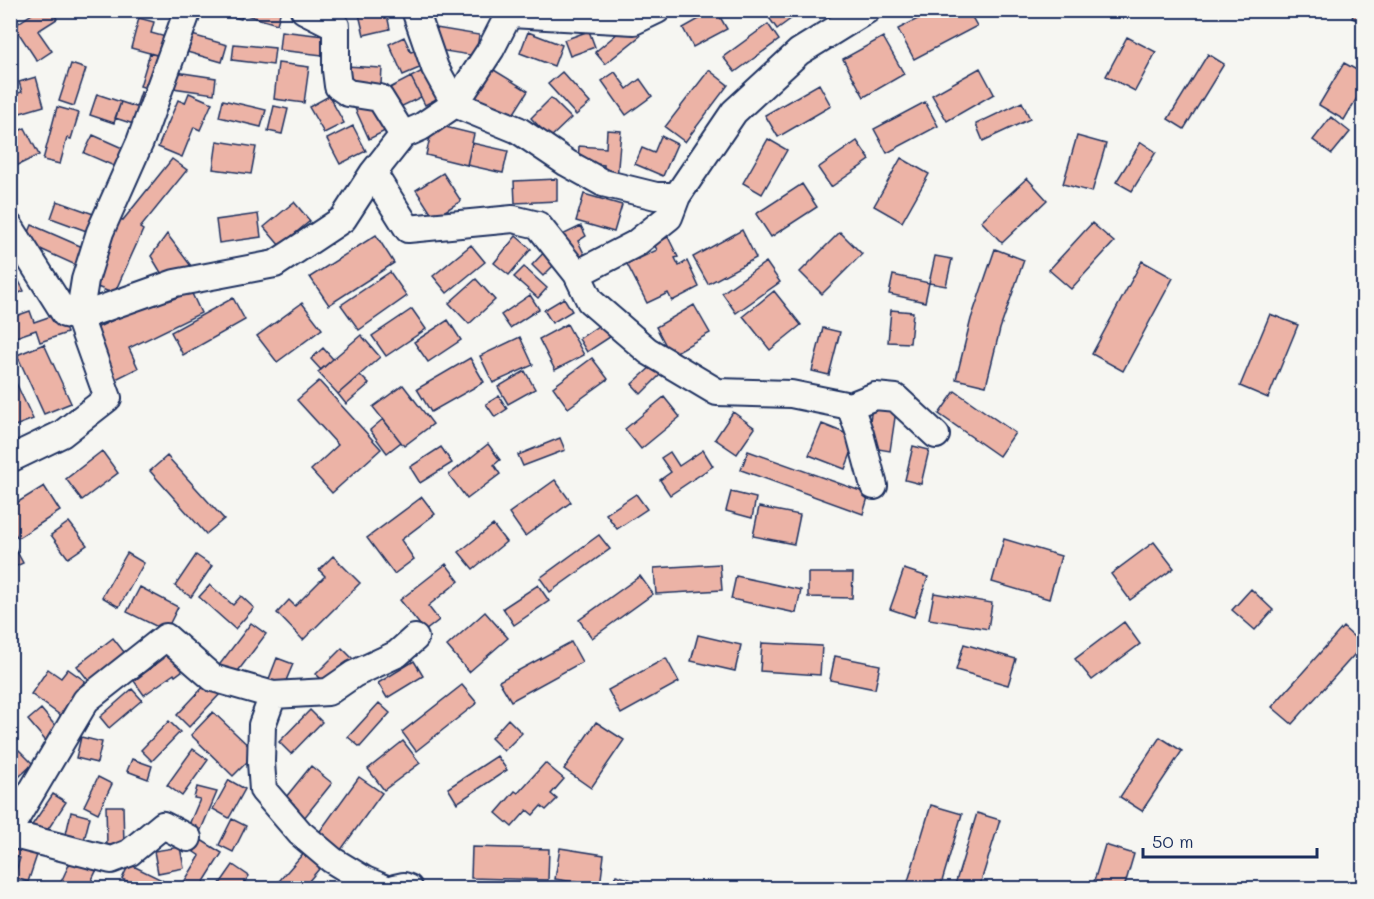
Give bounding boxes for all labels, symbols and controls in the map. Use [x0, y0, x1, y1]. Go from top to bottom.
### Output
scale bar [1143, 821, 1317, 859]
text: 50 m [1152, 829, 1194, 853]

